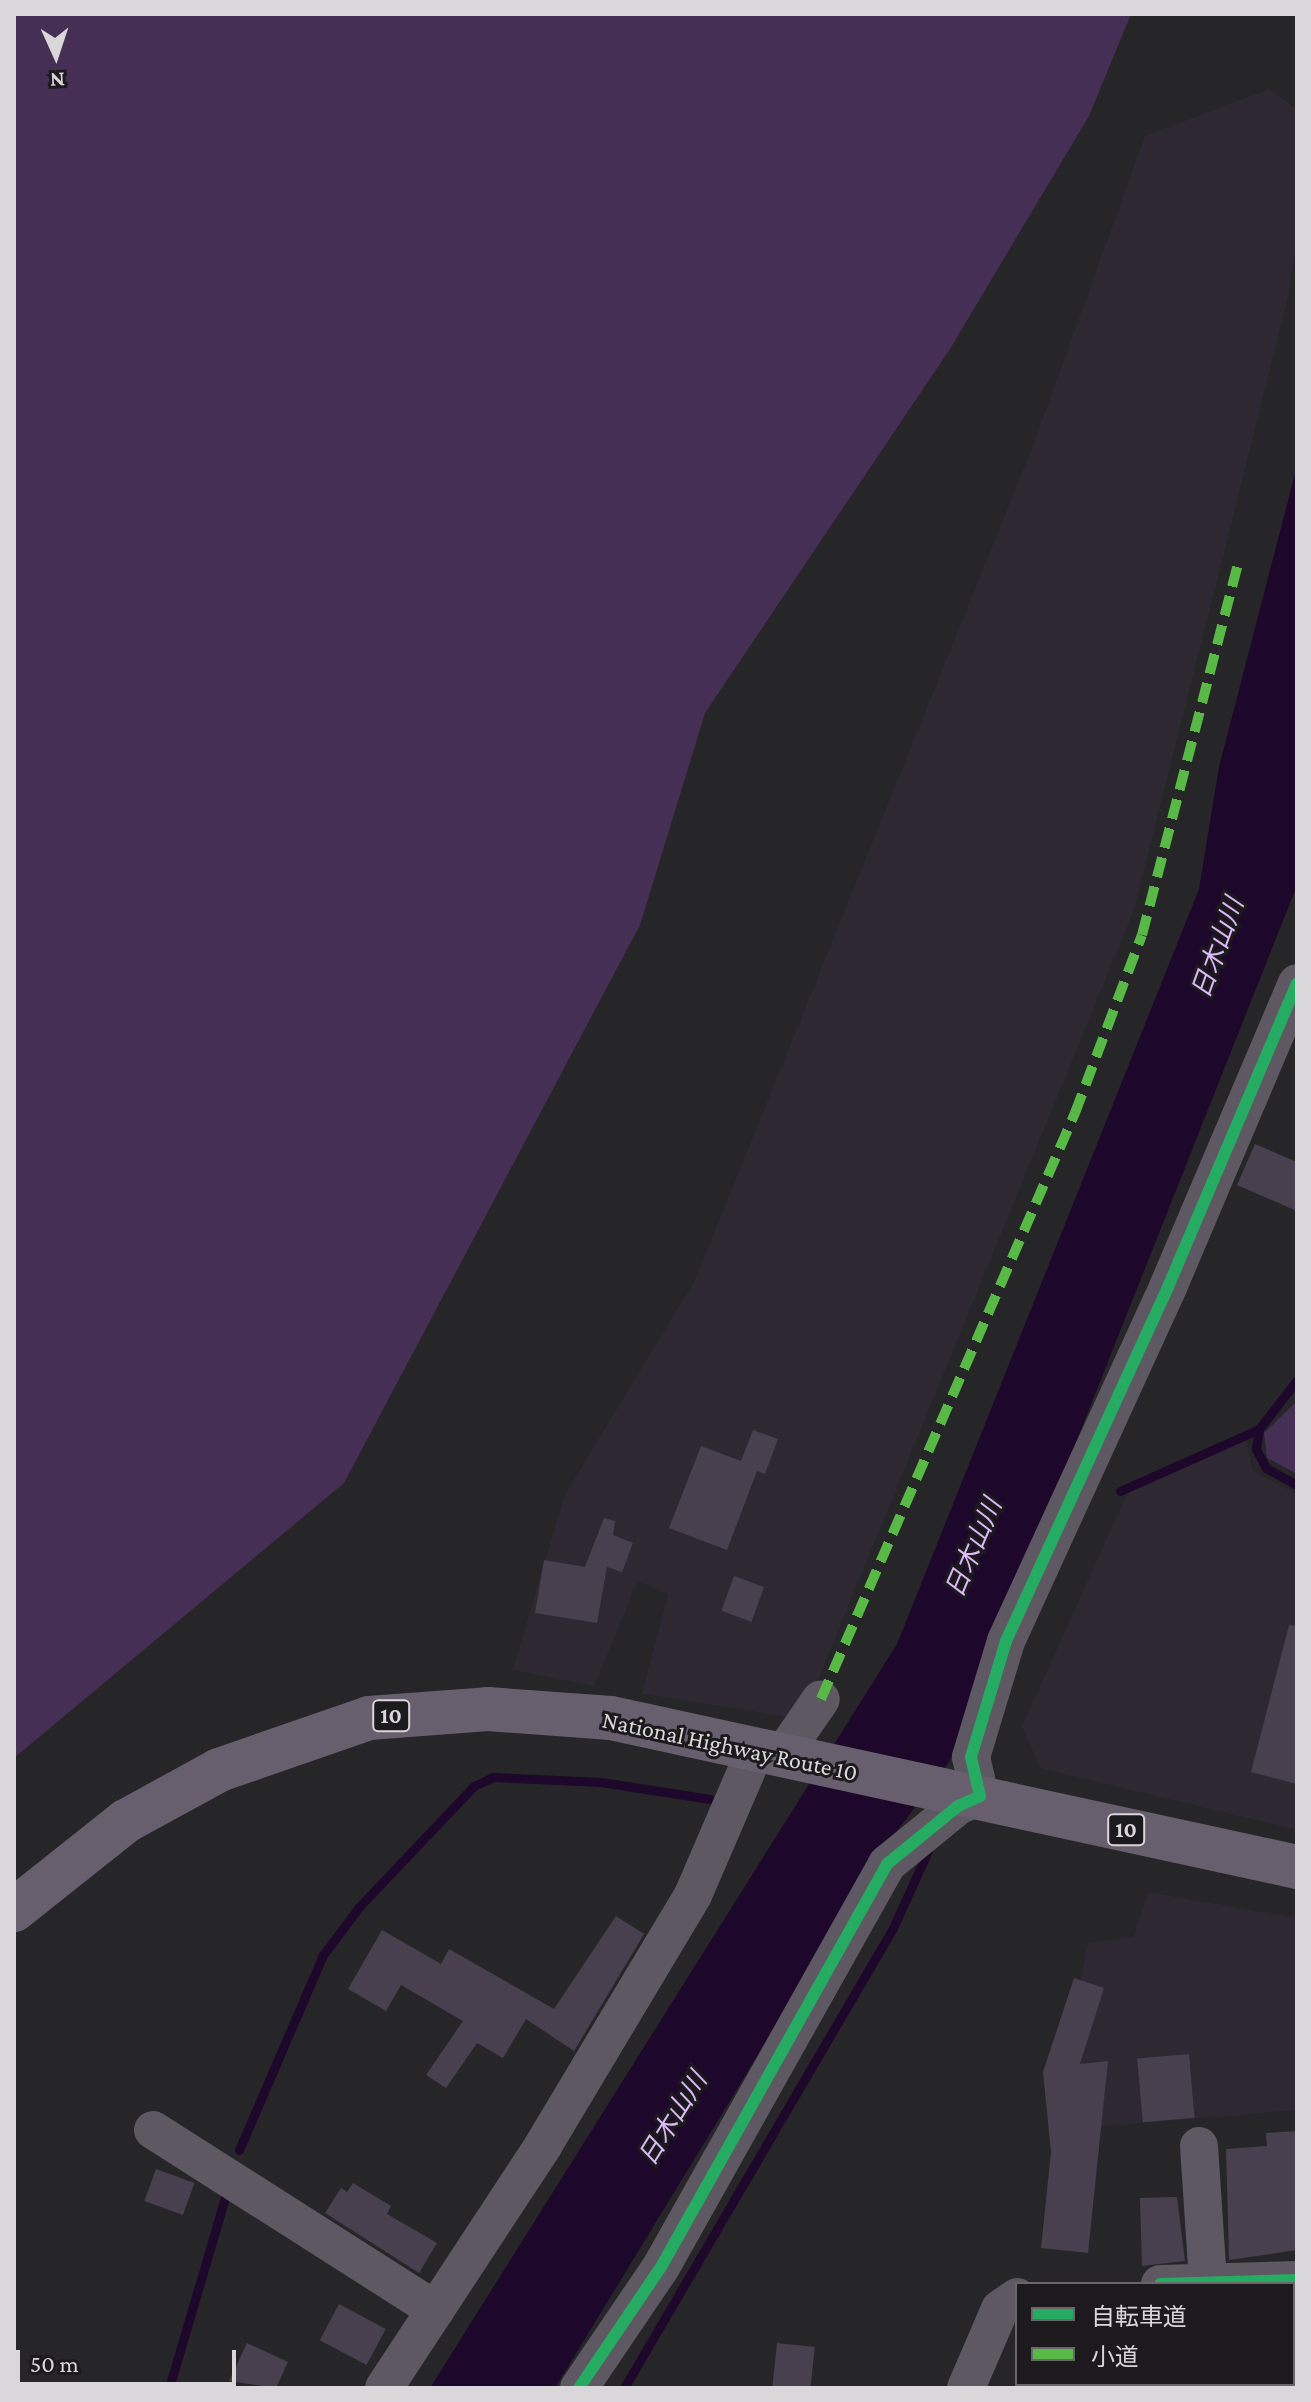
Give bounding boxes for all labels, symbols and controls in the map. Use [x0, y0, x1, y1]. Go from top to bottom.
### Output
north arrow [16, 16, 96, 96]
text: N [49, 68, 65, 93]
water label: 日木山川 [1186, 894, 1250, 1002]
water label: 日木山川 [939, 1494, 1009, 1602]
road number: 10 [371, 1698, 411, 1734]
street label: National Highway Route 10 [600, 1705, 860, 1787]
road number: 10 [1106, 1812, 1146, 1848]
water label: 日木山川 [632, 2067, 714, 2171]
legend [1015, 2282, 1295, 2386]
text: 自転車道 [1091, 2303, 1187, 2330]
scale bar [20, 2334, 240, 2384]
text: 小道 [1091, 2343, 1139, 2370]
text: 50 m [30, 2350, 79, 2377]

